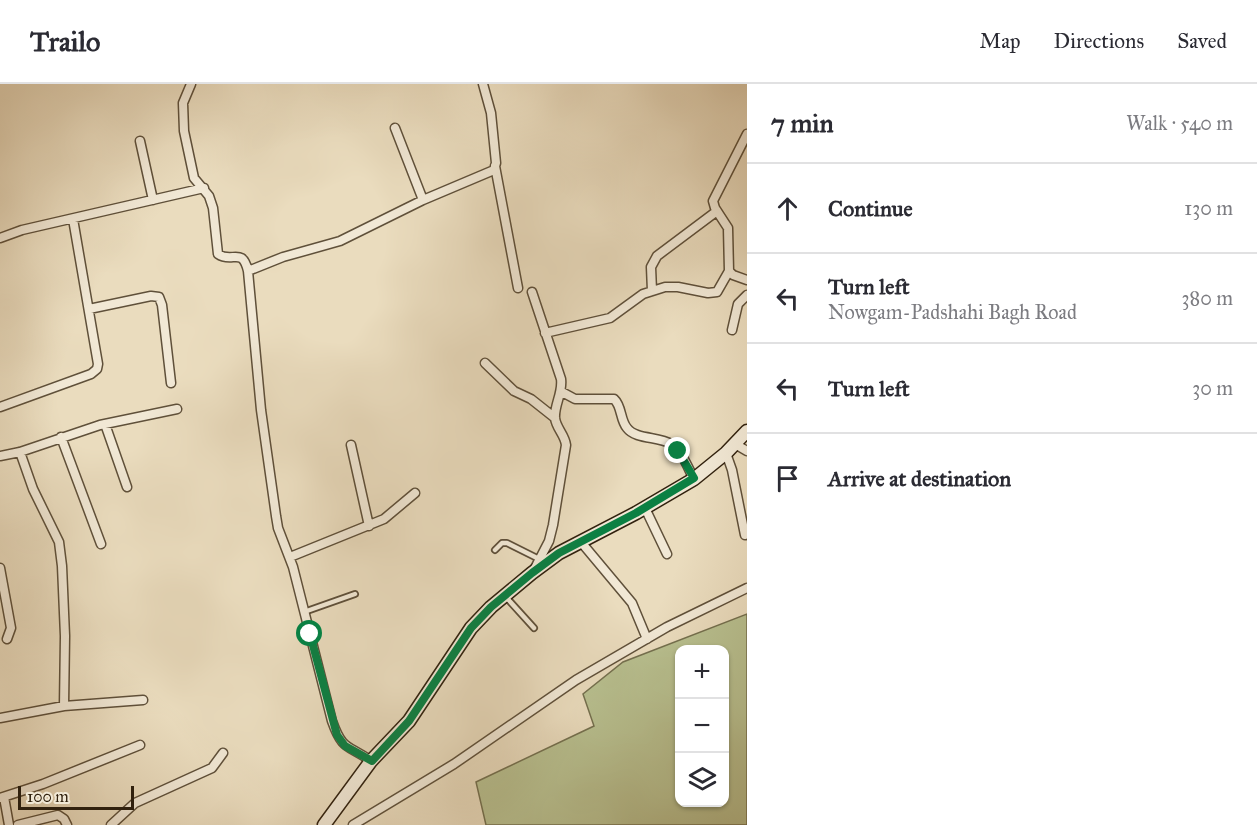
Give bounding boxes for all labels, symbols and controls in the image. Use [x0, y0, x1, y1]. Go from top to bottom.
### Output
text: Trailo [30, 24, 100, 59]
text: Map [980, 28, 1021, 54]
text: Directions [1054, 28, 1144, 54]
text: Saved [1177, 28, 1227, 54]
text: 7 min [771, 107, 834, 139]
text: Walk · 540 m [1126, 111, 1233, 135]
icon: ahead [771, 192, 804, 225]
text: Continue [828, 195, 913, 222]
text: 130 m [1184, 196, 1233, 220]
text: Turn left [828, 273, 910, 300]
icon: left [771, 282, 804, 315]
text: 380 m [1182, 286, 1233, 310]
text: Nowgam-Padshahi Bagh Road [828, 300, 1077, 324]
icon: left [771, 372, 804, 405]
text: Turn left [828, 375, 910, 402]
text: 30 m [1192, 376, 1233, 400]
route end [664, 437, 690, 463]
icon: arrive [771, 462, 804, 495]
text: Arrive at destination [828, 465, 1011, 492]
route start [296, 620, 322, 646]
map controls [675, 645, 729, 807]
button: + [675, 645, 729, 699]
button: − [675, 699, 729, 753]
button: layers [675, 753, 729, 807]
scale bar [18, 783, 134, 810]
text: 100 m [27, 787, 69, 806]

